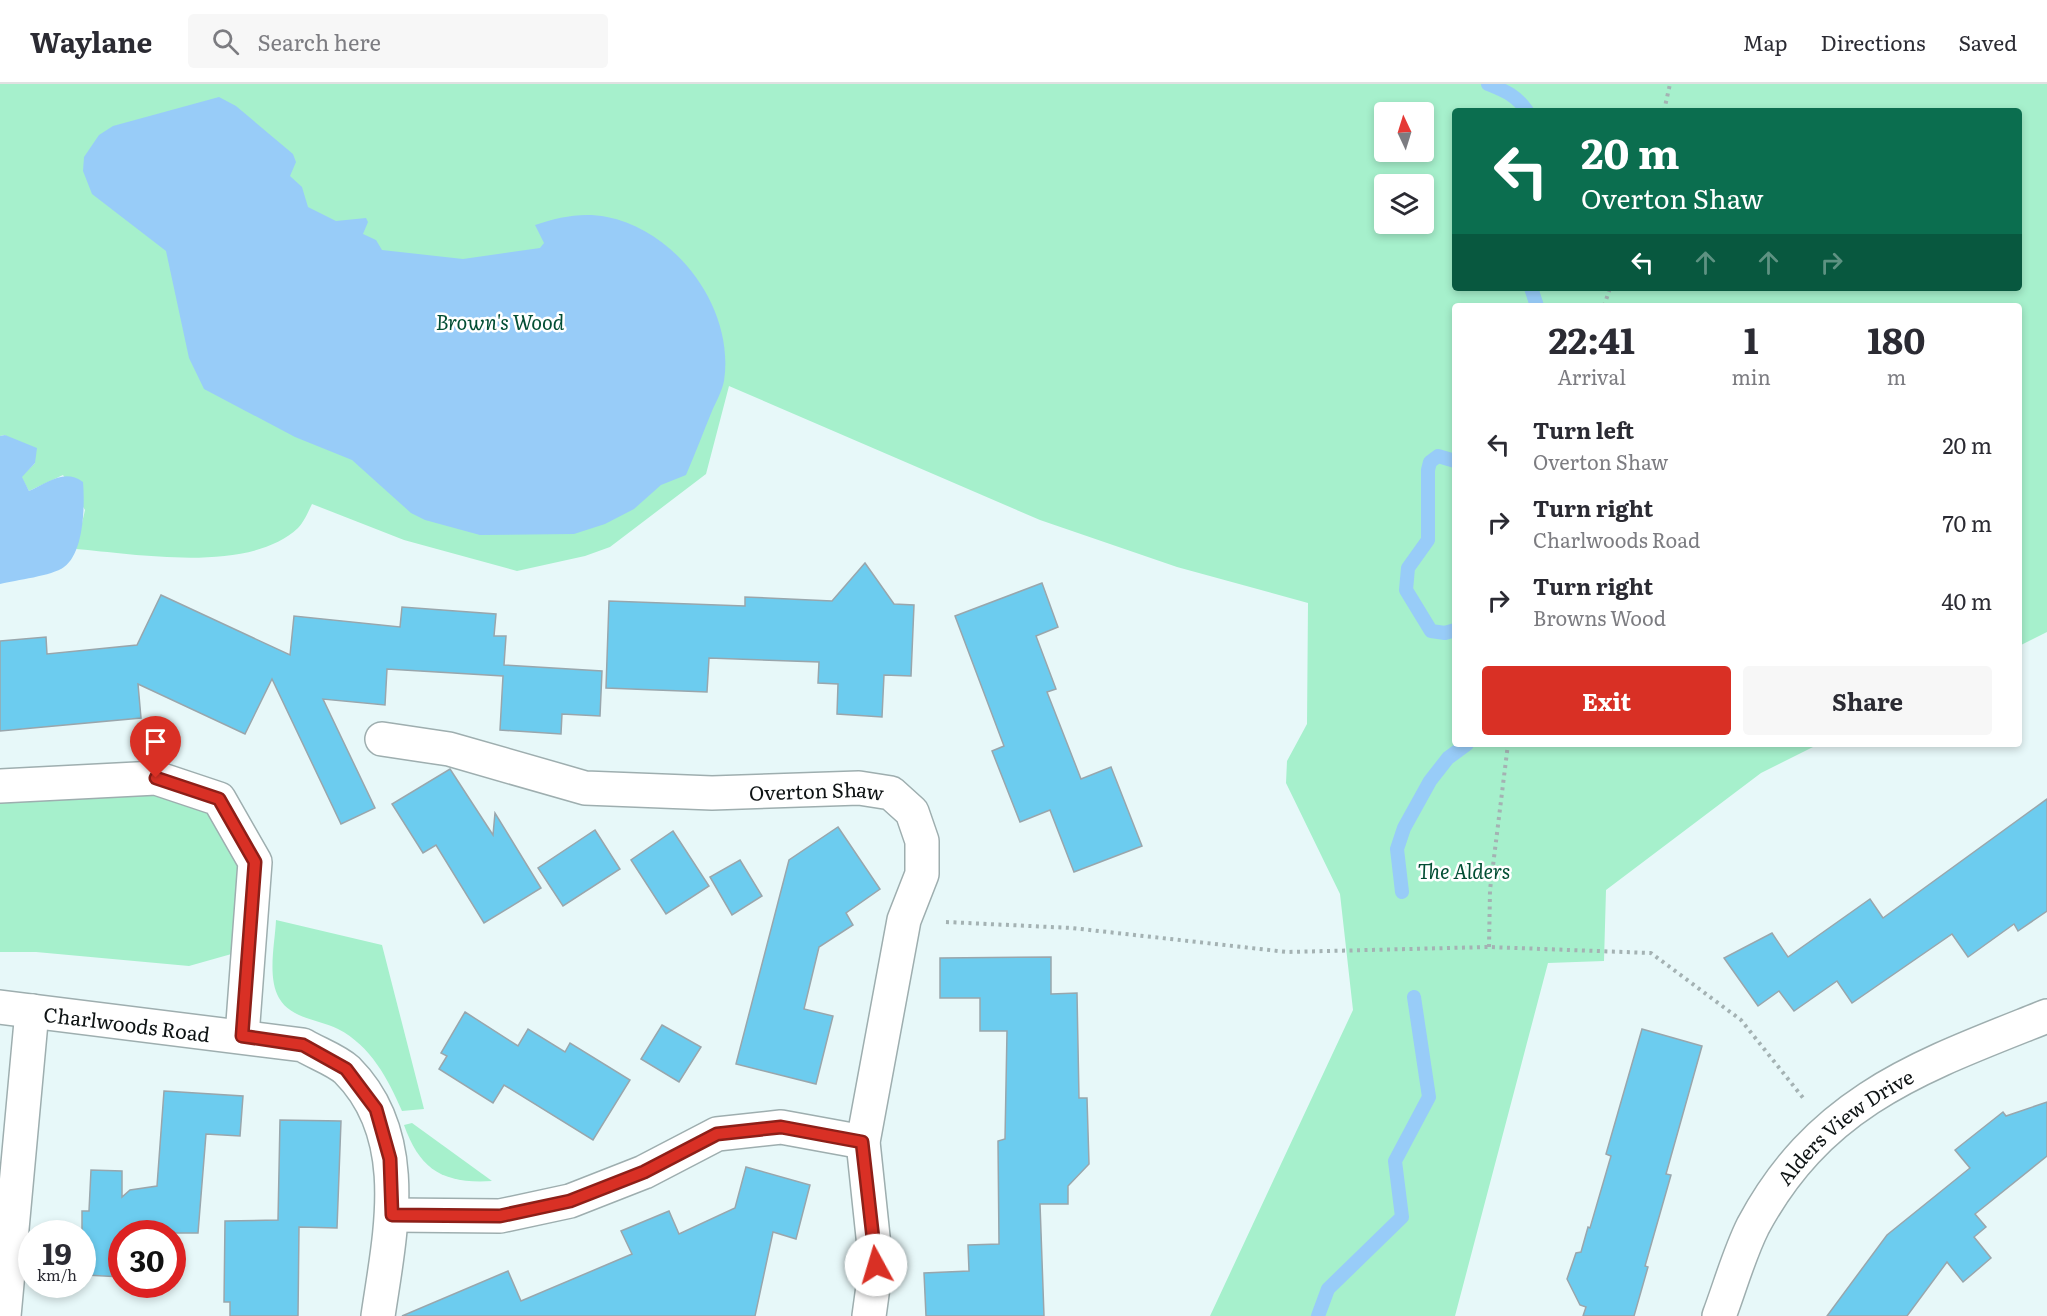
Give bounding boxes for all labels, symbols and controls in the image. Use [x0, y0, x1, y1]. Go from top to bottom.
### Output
search box [188, 14, 608, 68]
text: Waylane [30, 20, 152, 62]
icon: search [209, 25, 242, 58]
text: Search here [257, 25, 381, 58]
text: Map [1743, 26, 1788, 57]
text: Directions [1821, 26, 1926, 57]
text: Saved [1959, 26, 2017, 57]
north arrow [1374, 102, 1434, 162]
map controls [1374, 102, 1434, 234]
text: 20 m [1581, 120, 1680, 182]
icon: left [1482, 132, 1560, 210]
button: layers [1374, 174, 1434, 234]
text: Overton Shaw [1581, 177, 1763, 217]
icon: left [1626, 246, 1659, 279]
icon: ahead [1689, 246, 1722, 279]
icon: ahead [1752, 246, 1785, 279]
icon: right [1815, 246, 1848, 279]
park label: Brown's Wood [436, 306, 565, 336]
text: 22:41 [1548, 312, 1635, 365]
text: 1 [1744, 312, 1759, 365]
text: 180 [1867, 312, 1926, 365]
text: Arrival [1558, 361, 1626, 391]
text: min [1731, 361, 1771, 391]
text: m [1887, 361, 1906, 391]
text: Turn left [1533, 413, 1634, 446]
icon: left [1482, 428, 1515, 461]
text: 20 m [1942, 428, 1992, 461]
text: Overton Shaw [1533, 446, 1668, 476]
text: Turn right [1533, 491, 1653, 524]
icon: right [1482, 506, 1515, 539]
text: 70 m [1942, 506, 1992, 539]
text: Charlwoods Road [1533, 524, 1700, 554]
text: Turn right [1533, 569, 1653, 602]
icon: right [1482, 584, 1515, 617]
text: 40 m [1941, 584, 1992, 617]
text: Browns Wood [1533, 602, 1666, 632]
button: Exit [1482, 666, 1731, 735]
button: Share [1743, 666, 1992, 735]
pin [130, 716, 181, 778]
icon: arrive [139, 725, 172, 758]
street label: Overton Shaw [749, 773, 887, 807]
park label: The Alders [1418, 855, 1510, 885]
street label: Charlwoods Road [42, 998, 212, 1048]
street label: Alders View Drive [1769, 1061, 1918, 1191]
speed limit sign: 30 [108, 1220, 186, 1298]
text: 19 [42, 1230, 72, 1274]
position arrow [844, 1233, 908, 1297]
text: km/h [37, 1263, 77, 1286]

